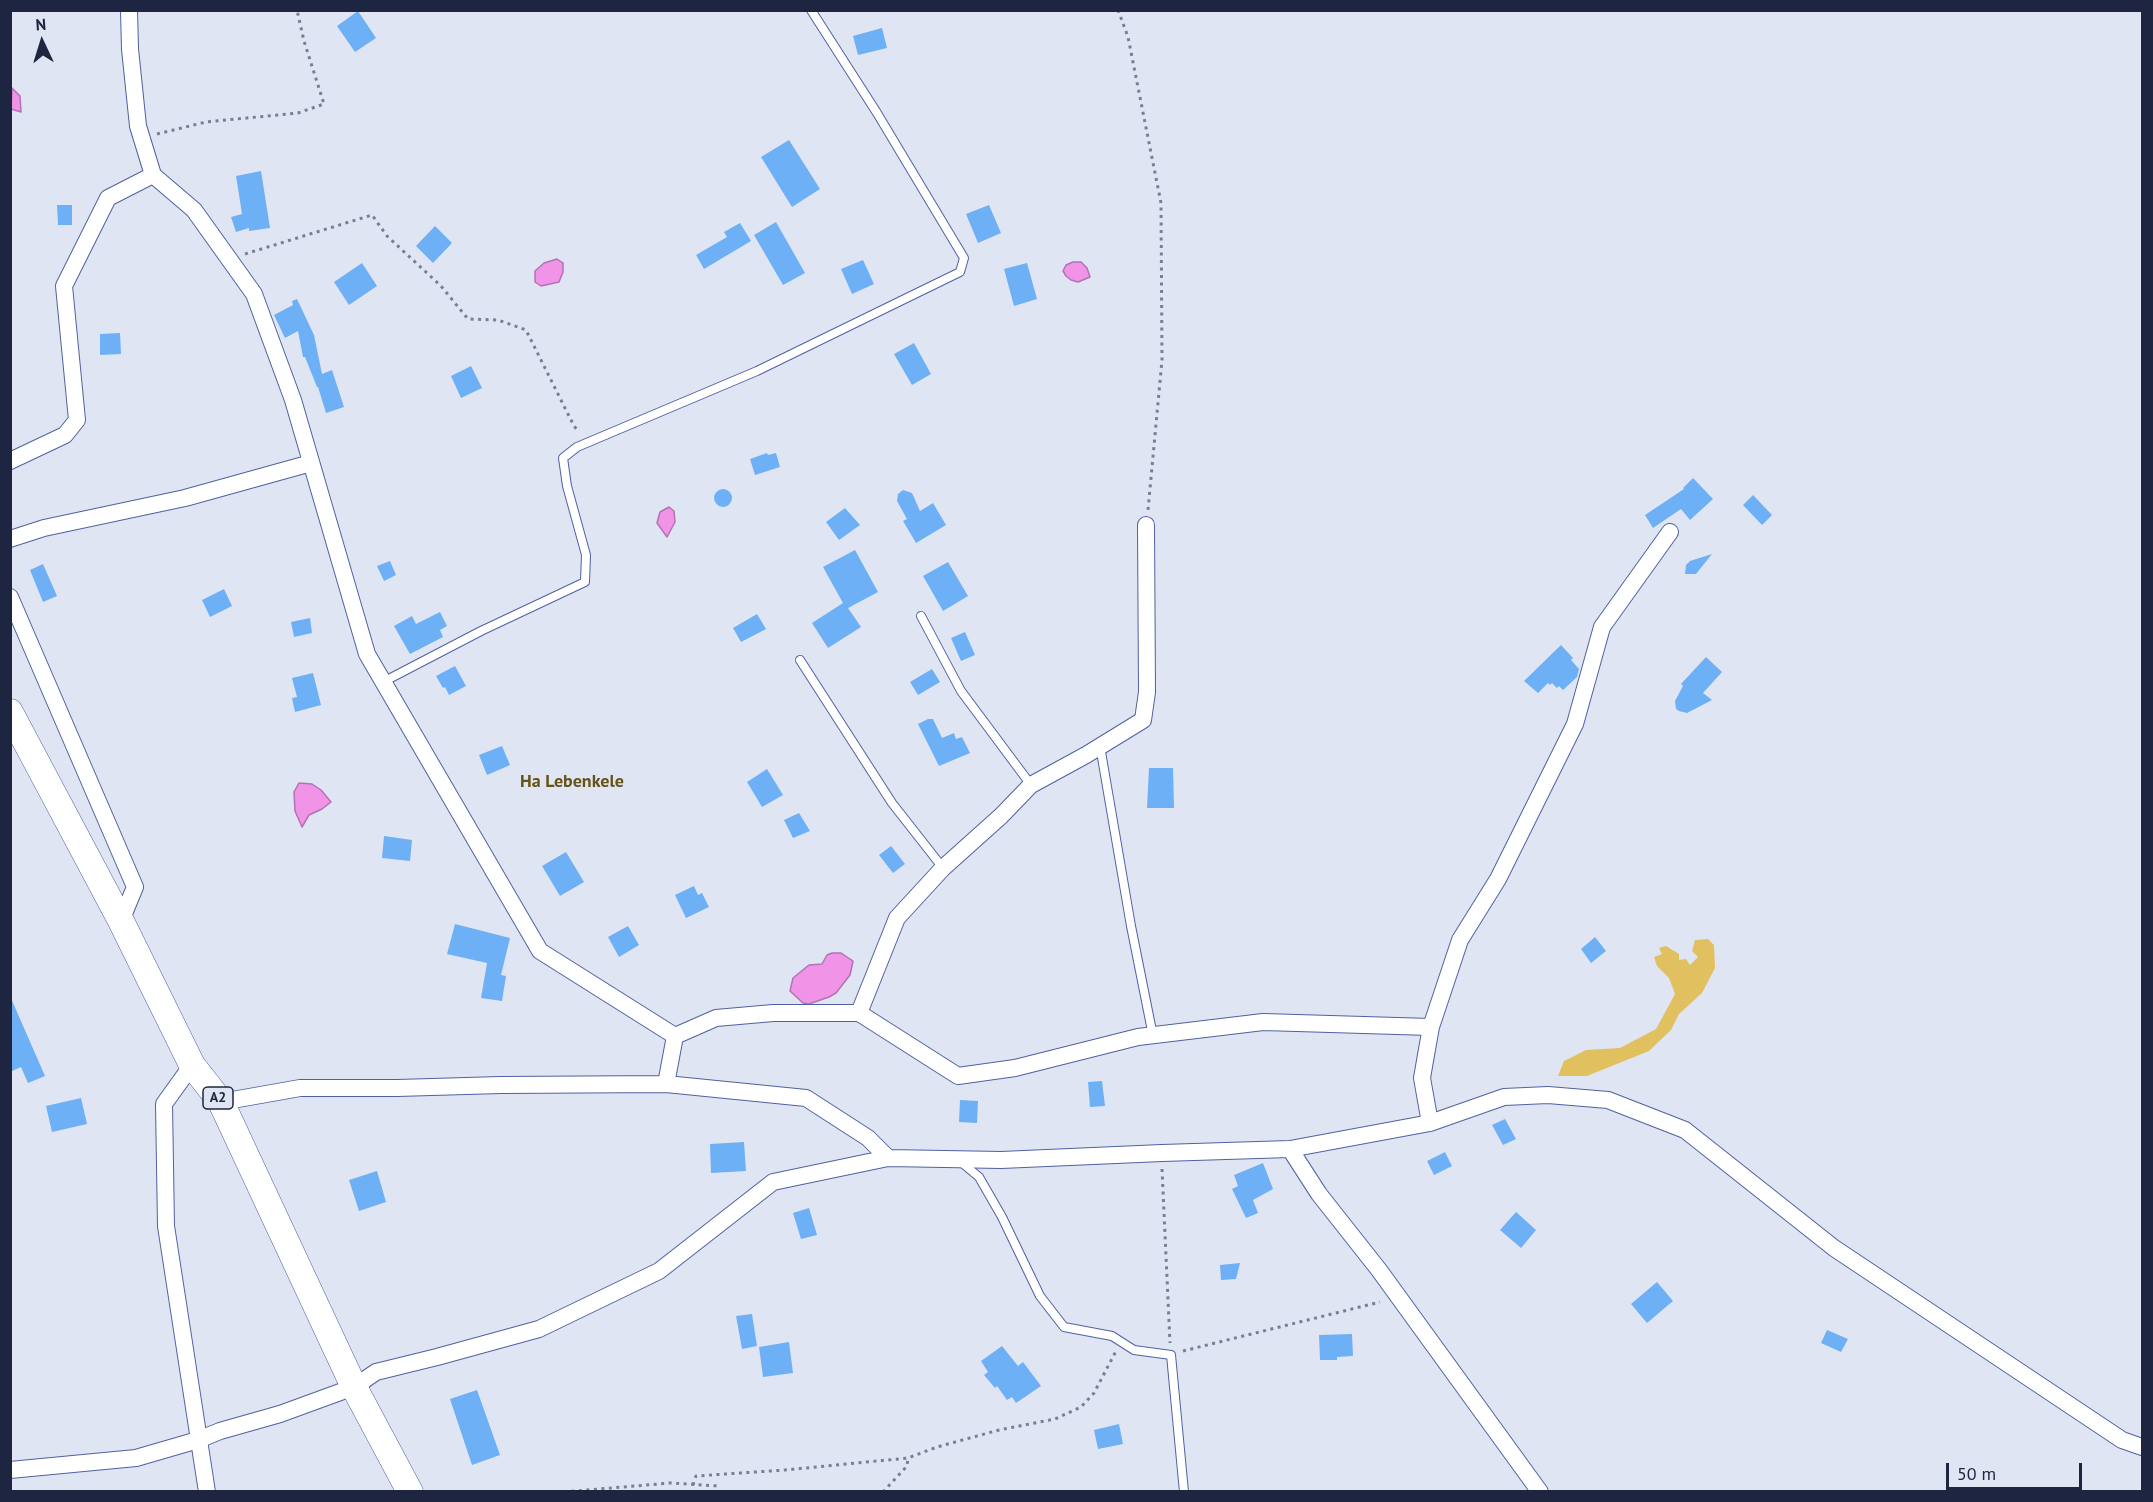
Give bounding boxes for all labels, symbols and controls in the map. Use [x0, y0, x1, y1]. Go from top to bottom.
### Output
north arrow [12, 12, 72, 72]
text: N [35, 14, 47, 34]
district label: Ha Lebenkele [520, 771, 624, 793]
road number: A2 [203, 1087, 233, 1109]
scale bar [1949, 1451, 2086, 1489]
text: 50 m [1957, 1462, 1996, 1485]

